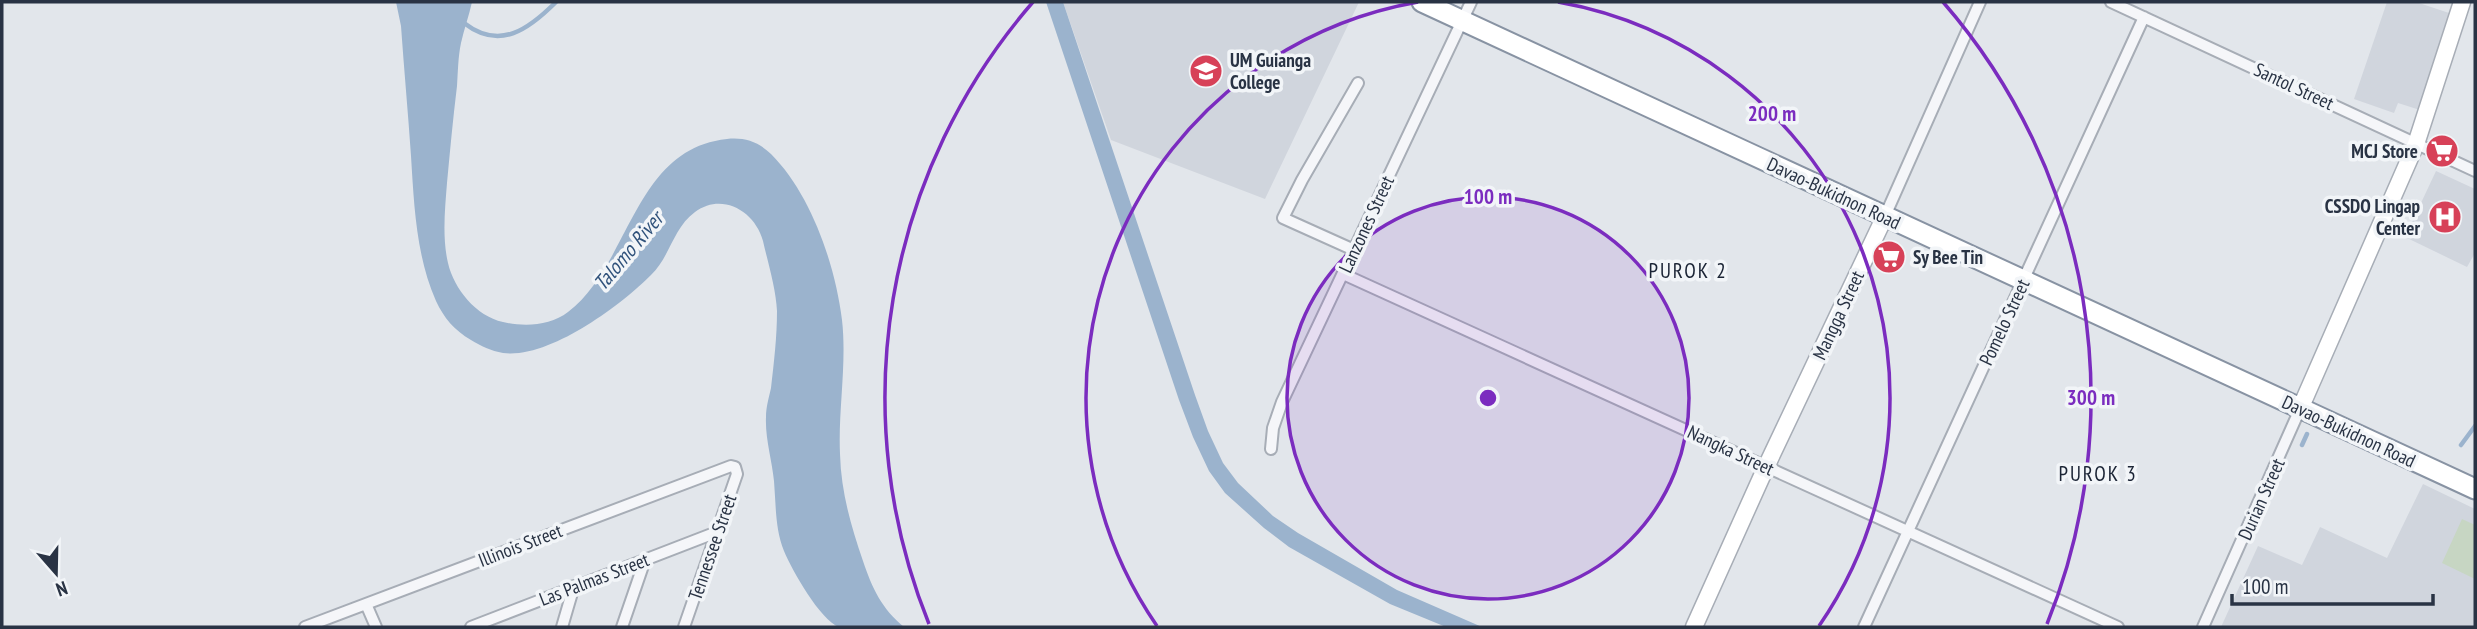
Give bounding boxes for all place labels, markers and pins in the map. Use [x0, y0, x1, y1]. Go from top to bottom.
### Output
place label: UM Guianga College [1230, 48, 1311, 94]
school or university icon: UM Guianga College [1187, 52, 1225, 90]
supermarket icon: MCJ Store [2423, 132, 2461, 170]
place label: MCJ Store [2351, 139, 2418, 163]
place label: CSSDO Lingap Center [2325, 194, 2421, 240]
hospital icon: CSSDO Lingap Center [2426, 198, 2464, 236]
supermarket icon: Sy Bee Tin [1870, 238, 1908, 276]
place label: Sy Bee Tin [1913, 245, 1983, 269]
centre of rings [1476, 386, 1500, 410]

